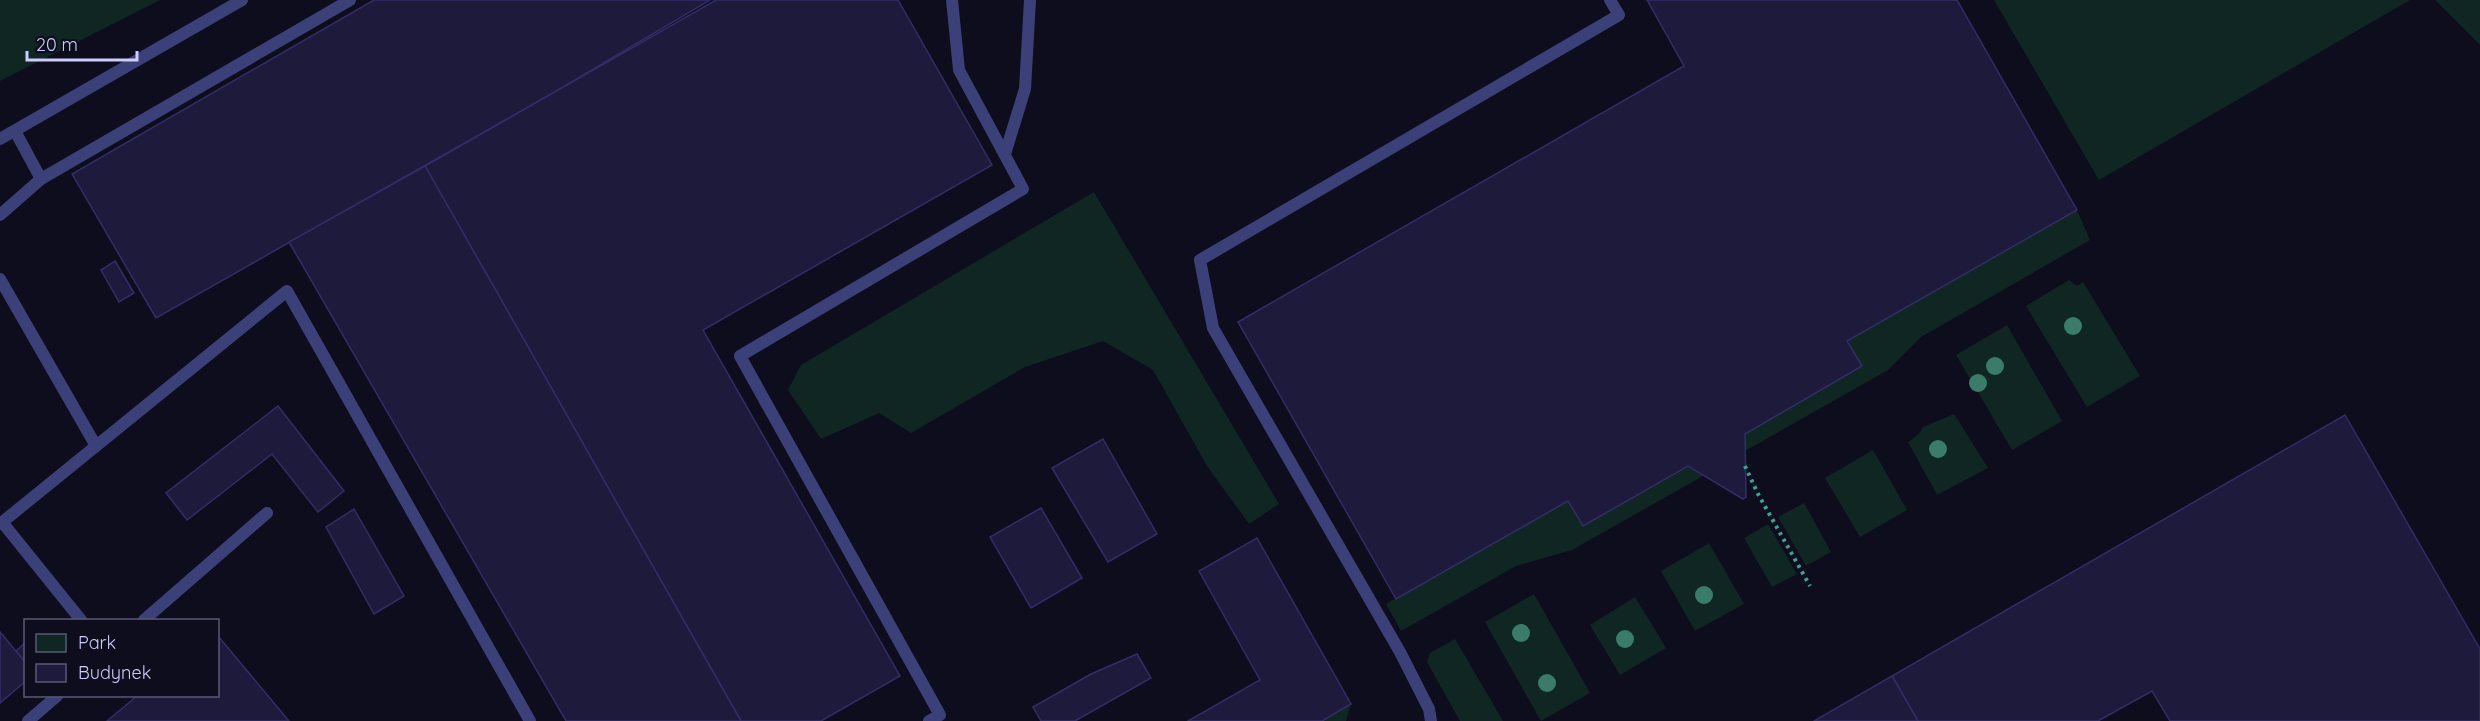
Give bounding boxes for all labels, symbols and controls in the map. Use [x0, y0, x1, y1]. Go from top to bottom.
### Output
scale bar [27, 24, 136, 62]
text: 20 m [36, 33, 78, 56]
legend [24, 619, 219, 697]
text: Park [78, 631, 116, 654]
text: Budynek [78, 661, 151, 684]

